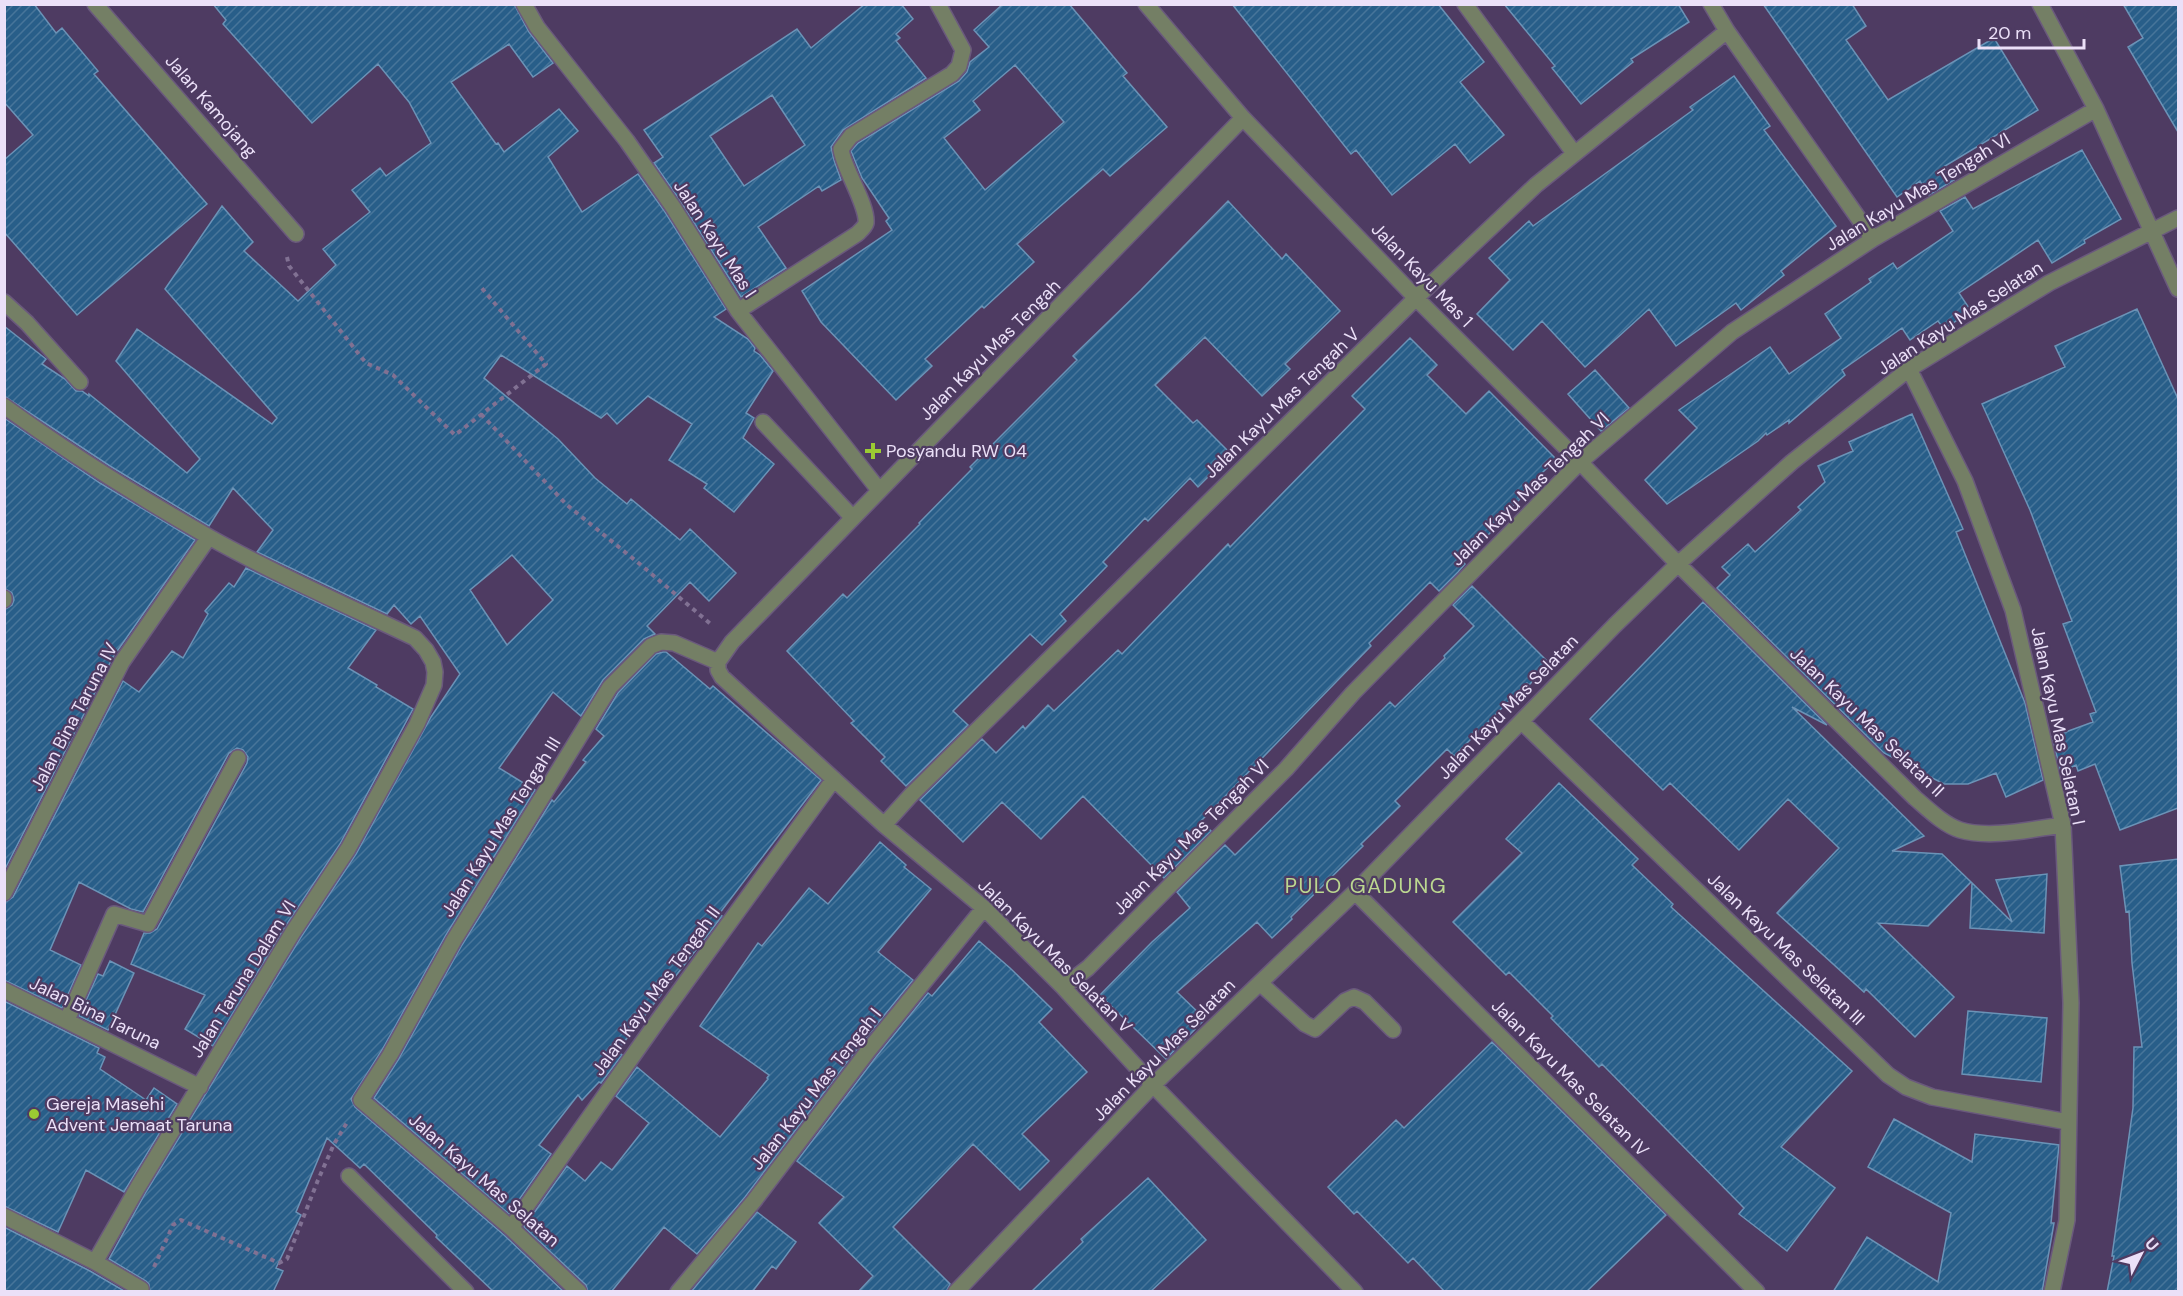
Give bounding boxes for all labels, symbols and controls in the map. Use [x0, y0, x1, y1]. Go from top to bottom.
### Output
scale bar [1979, 12, 2084, 50]
text: 20 m [1988, 21, 2031, 45]
street label: Jalan Kamojang [160, 49, 262, 163]
street label: Jalan Kayu Mas Tengah VI [1821, 127, 2015, 257]
street label: Jalan Kayu Mas I [668, 176, 762, 302]
street label: Jalan Kayu Mas 1 [1366, 217, 1478, 333]
street label: Jalan Kayu Mas Selatan [1873, 255, 2047, 381]
street label: Jalan Kayu Mas Tengah [914, 274, 1066, 426]
street label: Jalan Kayu Mas Tengah V [1199, 322, 1365, 484]
street label: Jalan Kayu Mas Tengah VI [1446, 407, 1614, 571]
place label: Posyandu RW 04 [886, 439, 1027, 463]
marker: Posyandu RW 04 [864, 442, 882, 460]
street label: Jalan Kayu Mas Selatan I [2025, 625, 2091, 827]
street label: Jalan Kayu Mas Selatan [1432, 629, 1584, 785]
street label: Jalan Bina Taruna IV [25, 639, 123, 795]
street label: Jalan Kayu Mas Selatan II [1785, 642, 1949, 802]
street label: Jalan Kayu Mas Tengah III [436, 732, 566, 922]
street label: Jalan Kayu Mas Tengah VI [1108, 754, 1274, 920]
street label: Jalan Kayu Mas Selatan III [1702, 867, 1870, 1031]
district label: PULO GADUNG [1285, 872, 1447, 900]
street label: Jalan Kayu Mas Selatan V [972, 873, 1138, 1039]
street label: Jalan Taruna Dalam VI [185, 896, 301, 1062]
street label: Jalan Kayu Mas Tengah II [586, 902, 726, 1080]
street label: Jalan Bina Taruna [25, 971, 165, 1055]
street label: Jalan Kayu Mas Selatan [1087, 973, 1241, 1127]
street label: Jalan Kayu Mas Selatan IV [1486, 994, 1654, 1162]
street label: Jalan Kayu Mas Tengah I [745, 1003, 887, 1175]
place label: Gereja Masehi Advent Jemaat Taruna [46, 1092, 232, 1137]
marker: Gereja Masehi Advent Jemaat Taruna [27, 1107, 41, 1121]
street label: Jalan Kayu Mas Selatan [403, 1108, 565, 1252]
north arrow [2111, 1224, 2171, 1284]
text: U [2140, 1233, 2163, 1255]

